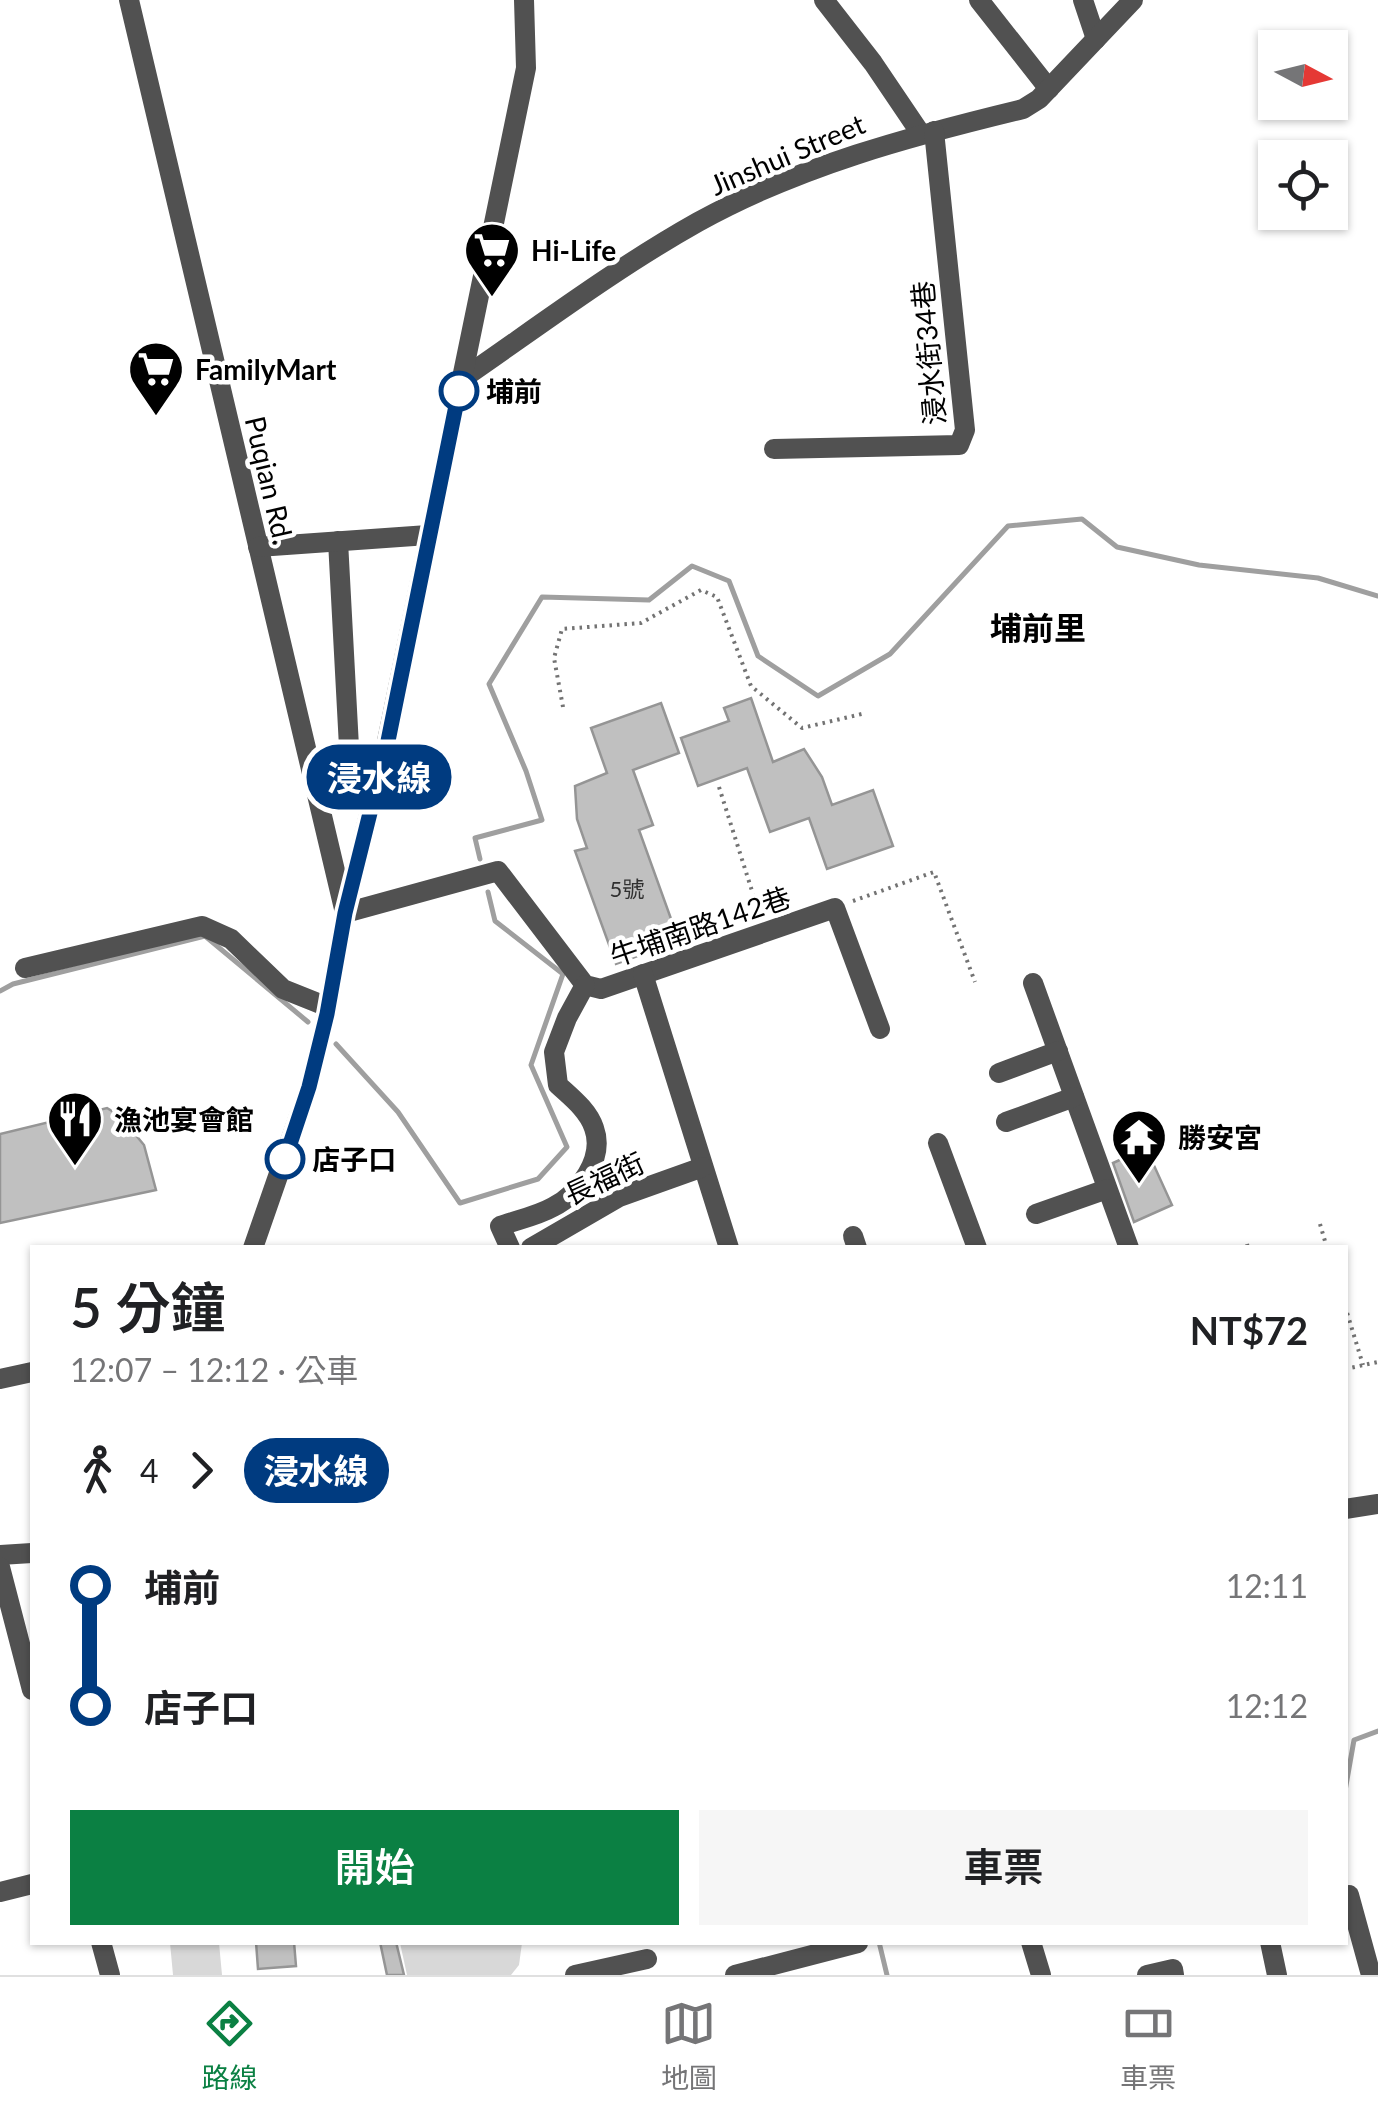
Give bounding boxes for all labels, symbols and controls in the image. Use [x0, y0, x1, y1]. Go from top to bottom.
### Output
north arrow [1258, 30, 1348, 120]
map controls [1258, 30, 1348, 230]
street label: Jinshui Street [704, 106, 870, 202]
button: locate [1258, 140, 1348, 230]
supermarket icon: Hi-Life [462, 220, 522, 299]
place label: Hi-Life [531, 233, 616, 267]
street label: 浸水街34巷 [905, 280, 951, 426]
supermarket icon: FamilyMart [126, 339, 186, 418]
place label: FamilyMart [195, 352, 337, 386]
marker: 埔前 [440, 372, 478, 410]
place label: 埔前 [486, 374, 542, 408]
street label: Puqian Rd. [239, 413, 301, 547]
district label: 埔前里 [990, 608, 1086, 647]
line badge: 浸水線 [322, 744, 436, 810]
text: 浸水線 [326, 756, 432, 798]
house number: 5號 [610, 875, 644, 902]
street label: 牛埔南路142巷 [605, 879, 795, 973]
restaurant icon: 漁池宴會館 [45, 1089, 105, 1168]
place label: 漁池宴會館 [114, 1102, 254, 1136]
temple icon: 勝安宮 [1109, 1107, 1169, 1186]
place label: 勝安宮 [1178, 1120, 1262, 1154]
marker: 店子口 [266, 1140, 304, 1178]
place label: 店子口 [312, 1142, 396, 1176]
street label: 長福街 [559, 1145, 649, 1211]
text: 5 分鐘 [70, 1274, 226, 1340]
text: NT$72 [1190, 1307, 1308, 1353]
text: 12:07 – 12:12 · 公車 [70, 1350, 358, 1389]
icon: walk [70, 1443, 125, 1498]
icon: forward [174, 1443, 229, 1498]
text: 浸水線 [264, 1449, 369, 1491]
text: 4 [140, 1451, 159, 1490]
text: 埔前 [144, 1564, 220, 1610]
text: 12:11 [1226, 1566, 1308, 1605]
text: 店子口 [144, 1684, 258, 1730]
text: 12:12 [1226, 1686, 1308, 1725]
button: 開始 [70, 1810, 679, 1925]
button: 車票 [699, 1810, 1308, 1925]
tab: 路線 [202, 1996, 258, 2096]
tab: 地圖 [661, 1996, 717, 2096]
tab: 車票 [1120, 1996, 1176, 2096]

